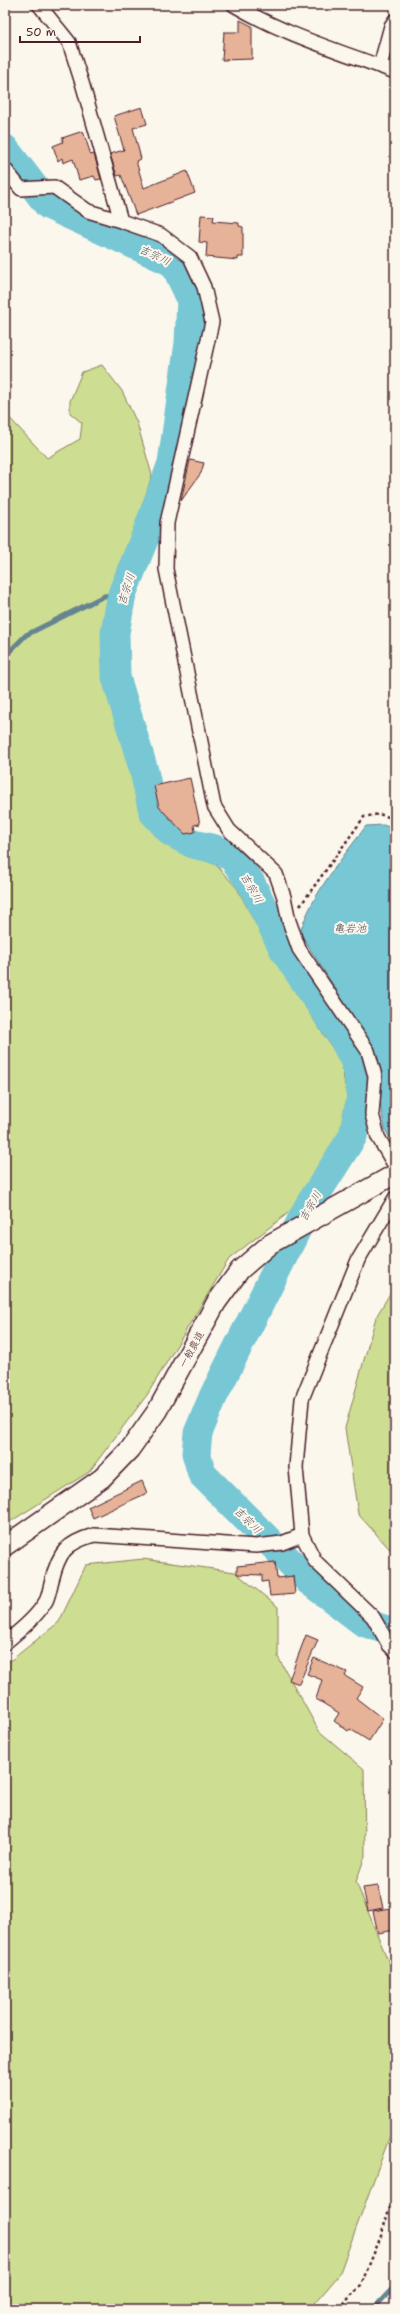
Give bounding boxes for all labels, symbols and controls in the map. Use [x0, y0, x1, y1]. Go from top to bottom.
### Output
scale bar [20, 18, 140, 44]
text: 50 m [26, 24, 56, 40]
water label: 吉宗川 [137, 242, 173, 269]
water label: 吉宗川 [114, 571, 139, 607]
water label: 吉宗川 [237, 870, 266, 906]
water label: 亀岩池 [334, 921, 367, 936]
water label: 吉宗川 [296, 1188, 325, 1224]
street label: 一般農道 [176, 1329, 207, 1370]
water label: 吉宗川 [231, 1503, 265, 1537]

